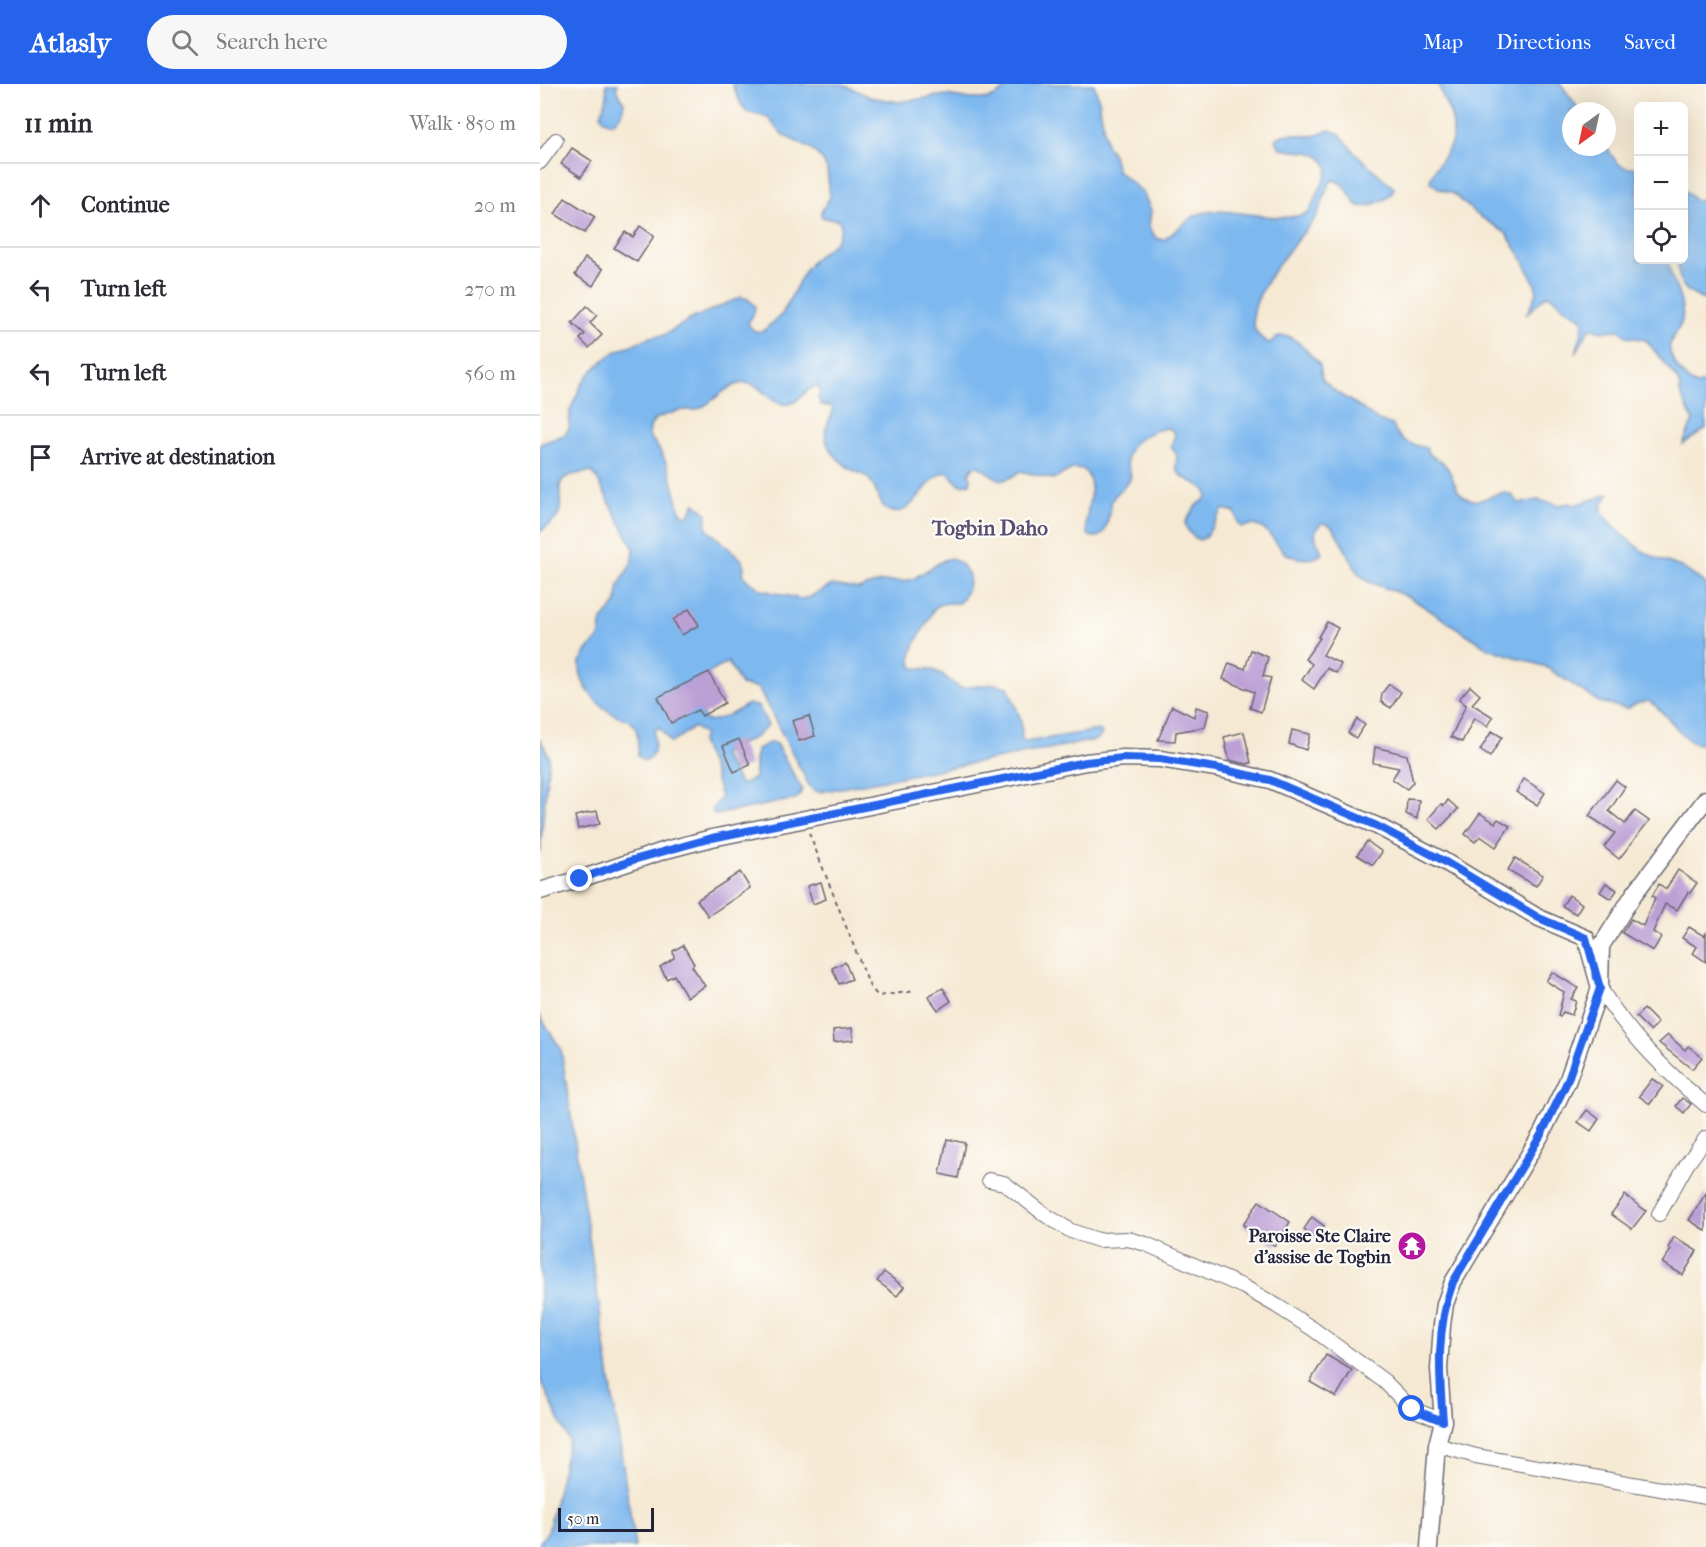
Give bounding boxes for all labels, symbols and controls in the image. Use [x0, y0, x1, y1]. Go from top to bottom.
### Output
search box [147, 15, 567, 69]
text: Atlasly [30, 26, 111, 59]
icon: search [168, 26, 201, 59]
text: Search here [216, 29, 328, 55]
text: Map [1423, 30, 1463, 54]
text: Directions [1496, 30, 1591, 54]
text: Saved [1624, 30, 1676, 54]
north arrow [1562, 102, 1616, 156]
map controls [1634, 102, 1688, 264]
button: + [1634, 102, 1688, 156]
text: 11 min [24, 108, 93, 139]
text: Walk · 850 m [409, 112, 516, 135]
button: − [1634, 156, 1688, 210]
icon: ahead [24, 189, 57, 222]
text: Continue [81, 192, 170, 218]
text: 20 m [474, 194, 516, 217]
button: locate [1634, 210, 1688, 264]
icon: left [24, 273, 57, 306]
text: Turn left [81, 276, 167, 302]
text: 270 m [464, 278, 516, 301]
icon: left [24, 357, 57, 390]
text: Turn left [81, 360, 167, 386]
text: 560 m [465, 362, 516, 385]
icon: arrive [24, 441, 57, 474]
text: Arrive at destination [81, 444, 275, 470]
district label: Togbin Daho [931, 516, 1048, 540]
route end [566, 865, 592, 891]
place label: Paroisse Ste Claire d'assise de Togbin [1248, 1226, 1392, 1268]
temple icon: Paroisse Ste Claire d'assise de Togbin [1396, 1230, 1428, 1262]
route start [1398, 1395, 1424, 1421]
scale bar [558, 1505, 654, 1532]
text: 50 m [567, 1509, 599, 1528]

